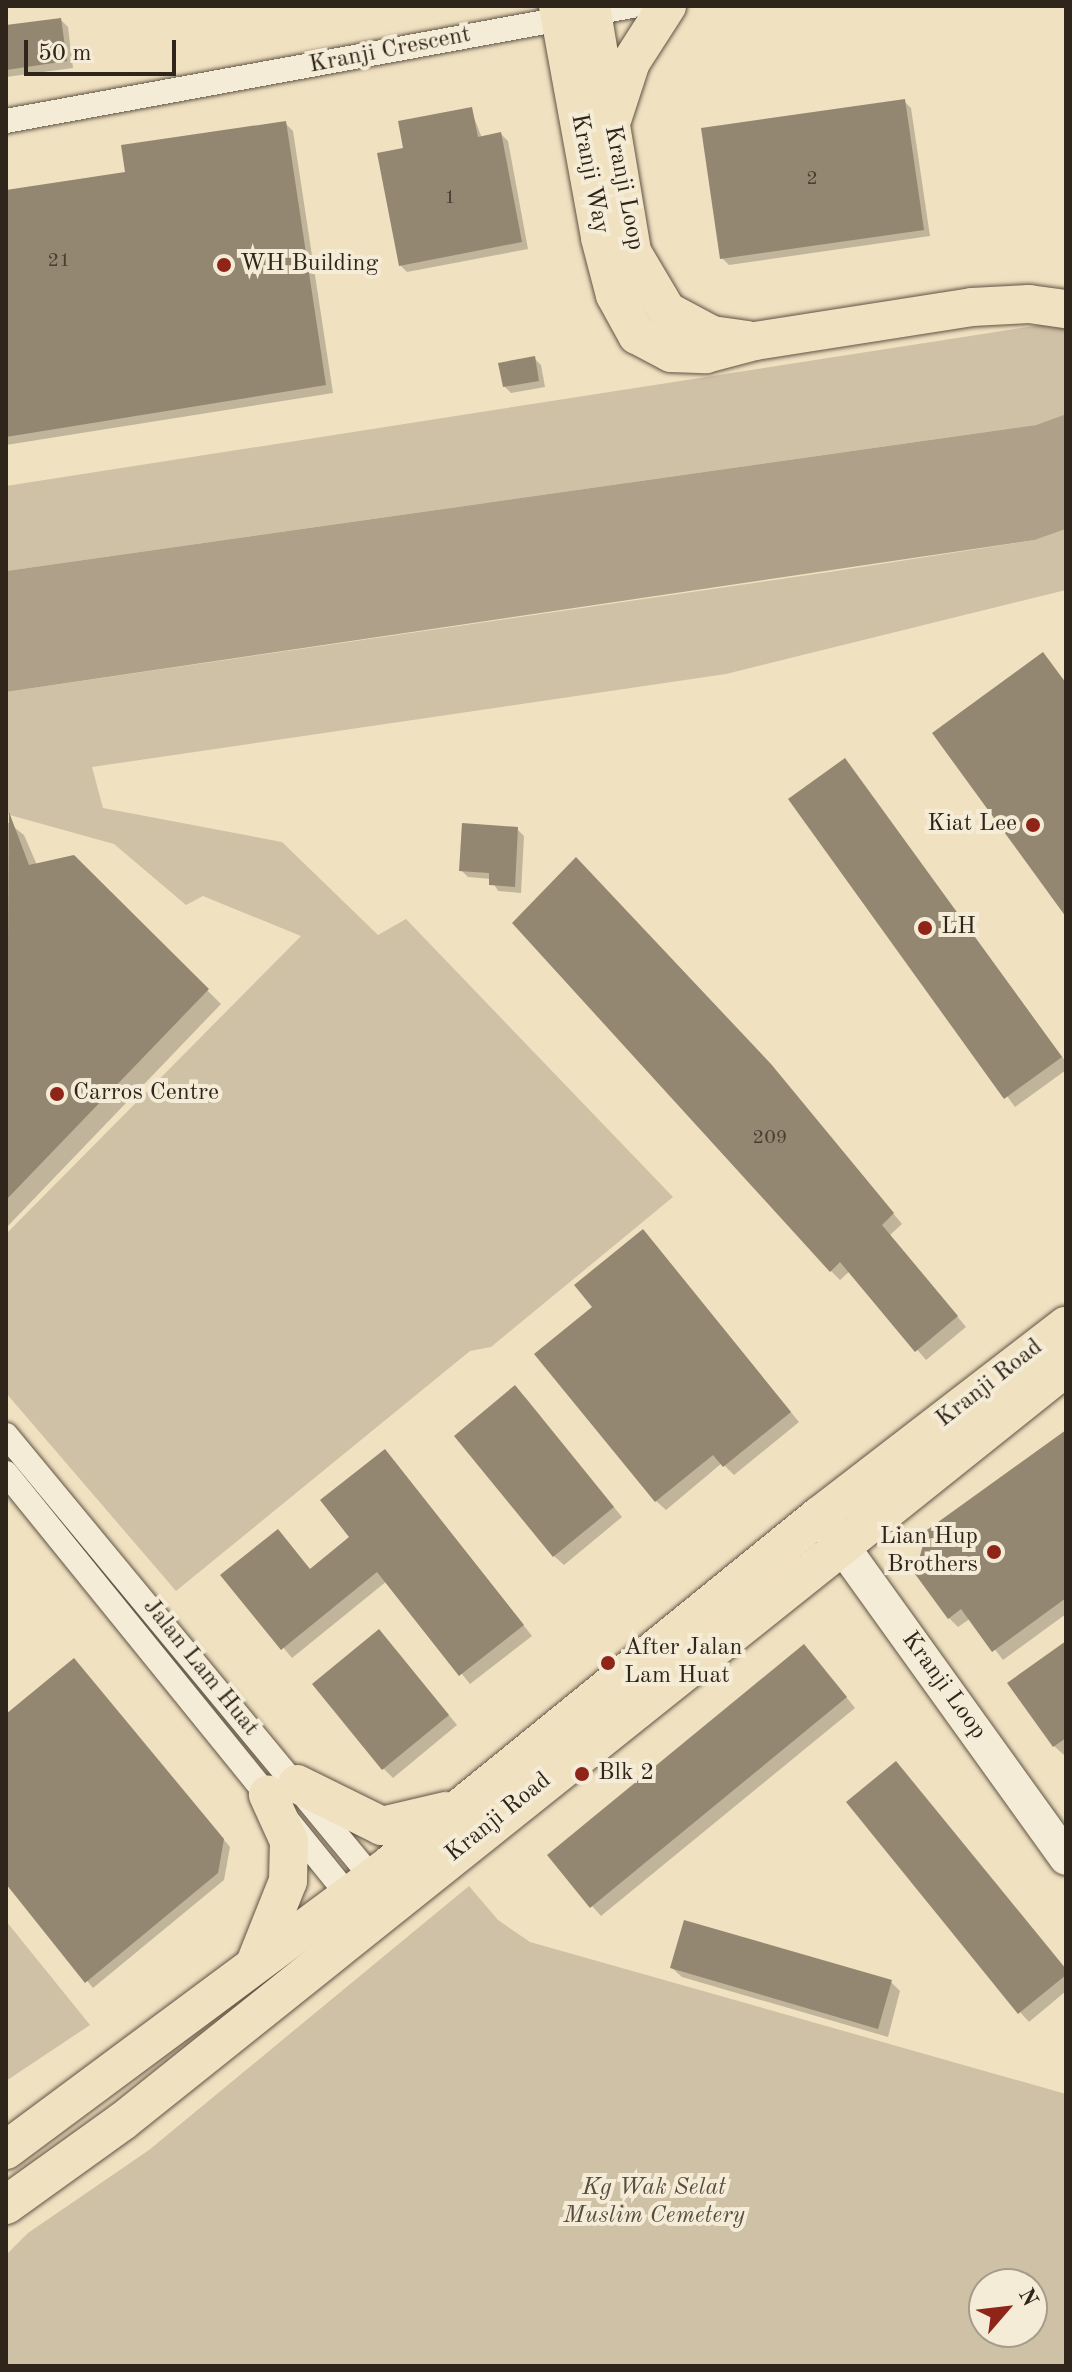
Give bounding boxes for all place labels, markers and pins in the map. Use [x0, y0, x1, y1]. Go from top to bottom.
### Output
place label: WH Building [240, 251, 379, 279]
marker: WH Building [215, 256, 233, 274]
place label: Kiat Lee [927, 811, 1017, 839]
marker: Kiat Lee [1024, 816, 1042, 834]
place label: LH [941, 914, 976, 942]
marker: LH [916, 919, 934, 937]
place label: Carros Centre [73, 1080, 219, 1108]
marker: Carros Centre [48, 1085, 66, 1103]
place label: Lian Hup Brothers [880, 1524, 978, 1580]
marker: Lian Hup Brothers [985, 1543, 1003, 1561]
place label: After Jalan Lam Huat [624, 1635, 742, 1691]
marker: After Jalan Lam Huat [599, 1654, 617, 1672]
place label: Blk 2 [598, 1760, 654, 1788]
marker: Blk 2 [573, 1765, 591, 1783]

